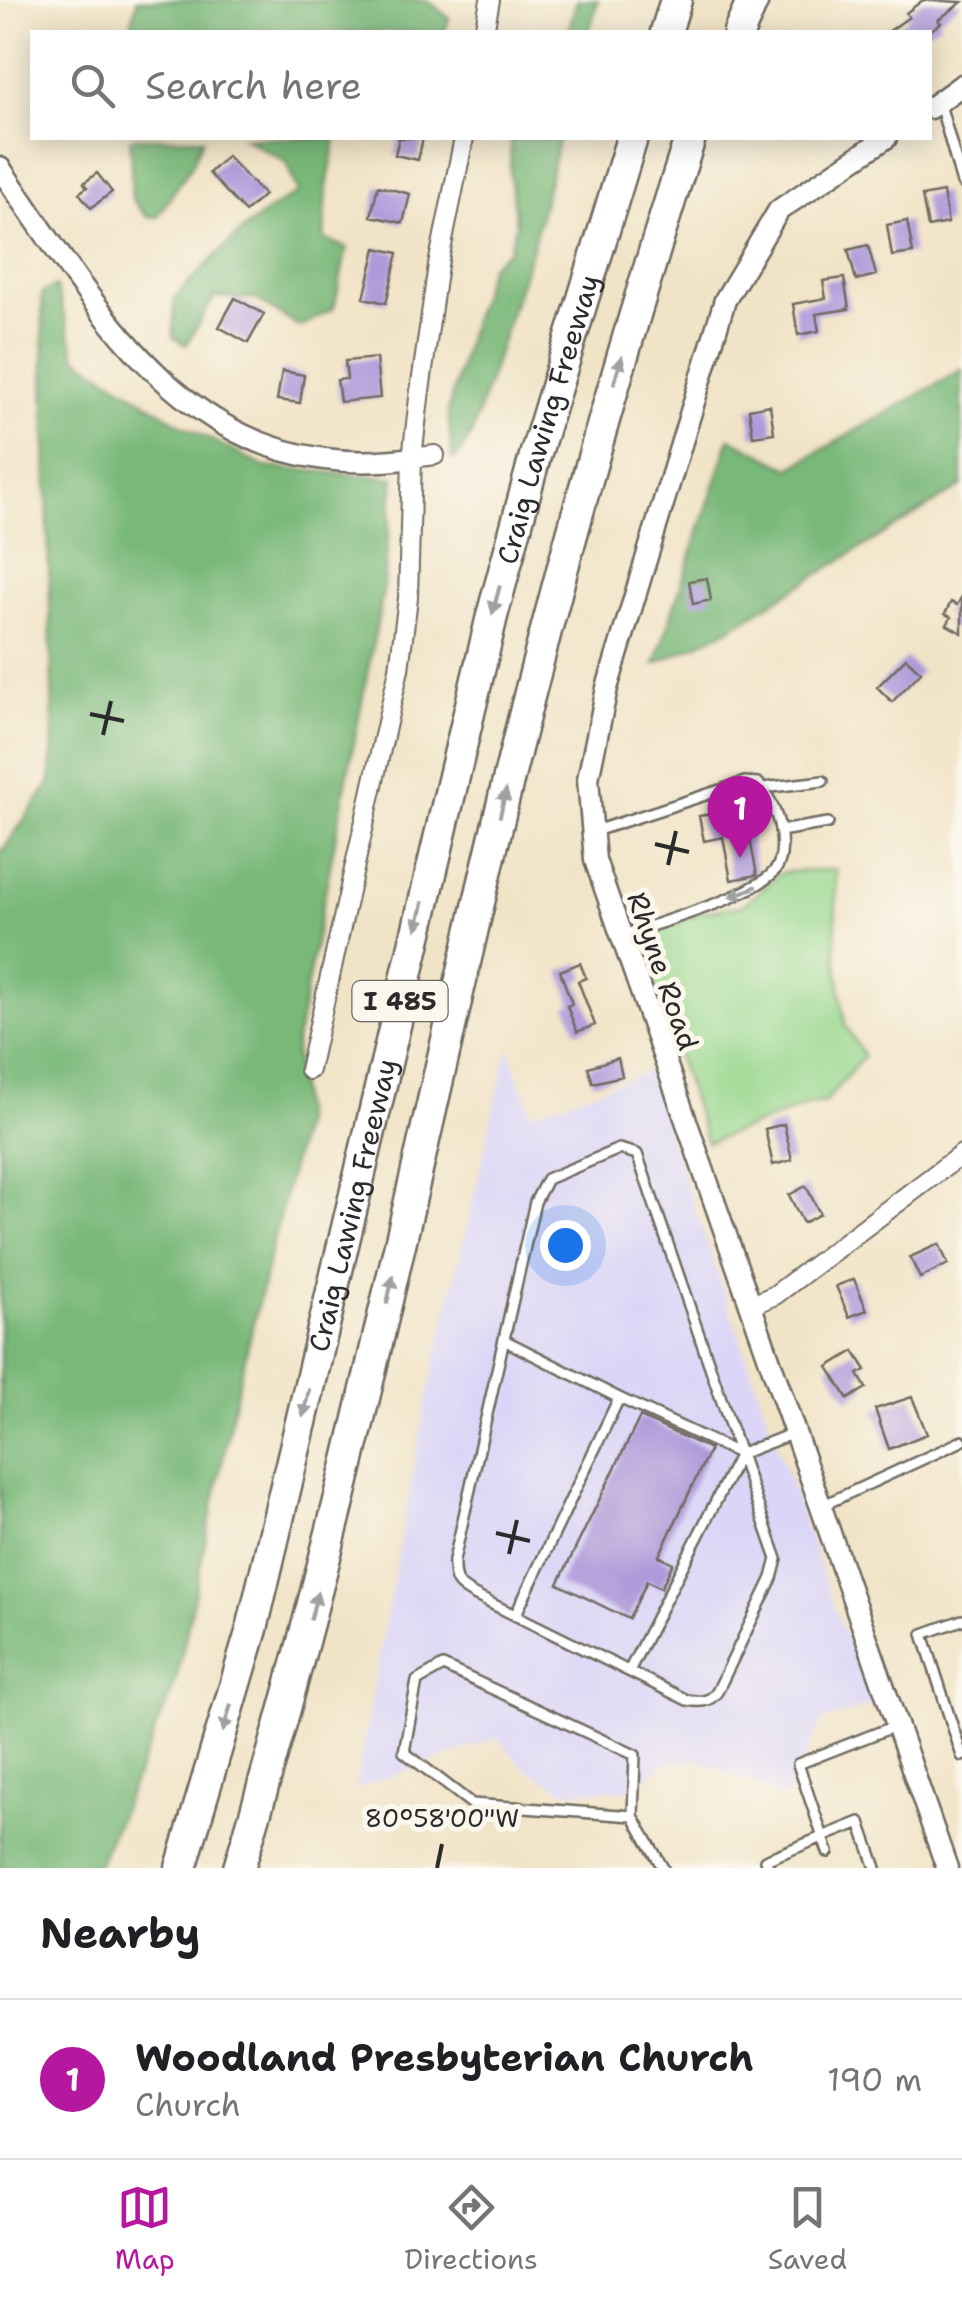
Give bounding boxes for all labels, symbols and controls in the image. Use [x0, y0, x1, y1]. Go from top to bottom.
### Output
search box [30, 30, 932, 140]
icon: search [65, 58, 120, 113]
text: Search here [145, 60, 362, 111]
street label: Craig Lawing Freeway [488, 270, 608, 568]
one-way arrow [611, 354, 626, 384]
one-way arrow [488, 585, 504, 616]
pin: 1 [708, 776, 772, 858]
one-way arrow [496, 787, 511, 818]
one-way arrow [728, 884, 758, 900]
street label: Rhyne Road [618, 887, 708, 1055]
one-way arrow [412, 901, 427, 932]
road number: I 485 [352, 981, 448, 1021]
street label: Craig Lawing Freeway [299, 1055, 406, 1356]
your location [540, 1220, 591, 1271]
one-way arrow [383, 1274, 398, 1305]
one-way arrow [298, 1388, 313, 1419]
one-way arrow [307, 1590, 322, 1621]
one-way arrow [219, 1703, 234, 1734]
text: 80°58'00"W [365, 1801, 519, 1835]
text: Nearby [40, 1905, 200, 1961]
text: Woodland Presbyterian Church [135, 2032, 754, 2083]
text: 1 [65, 2058, 80, 2101]
text: 190 m [827, 2058, 922, 2101]
text: Church [135, 2083, 241, 2126]
tab: Map [115, 2180, 175, 2278]
tab: Directions [404, 2180, 538, 2278]
tab: Saved [768, 2180, 847, 2278]

